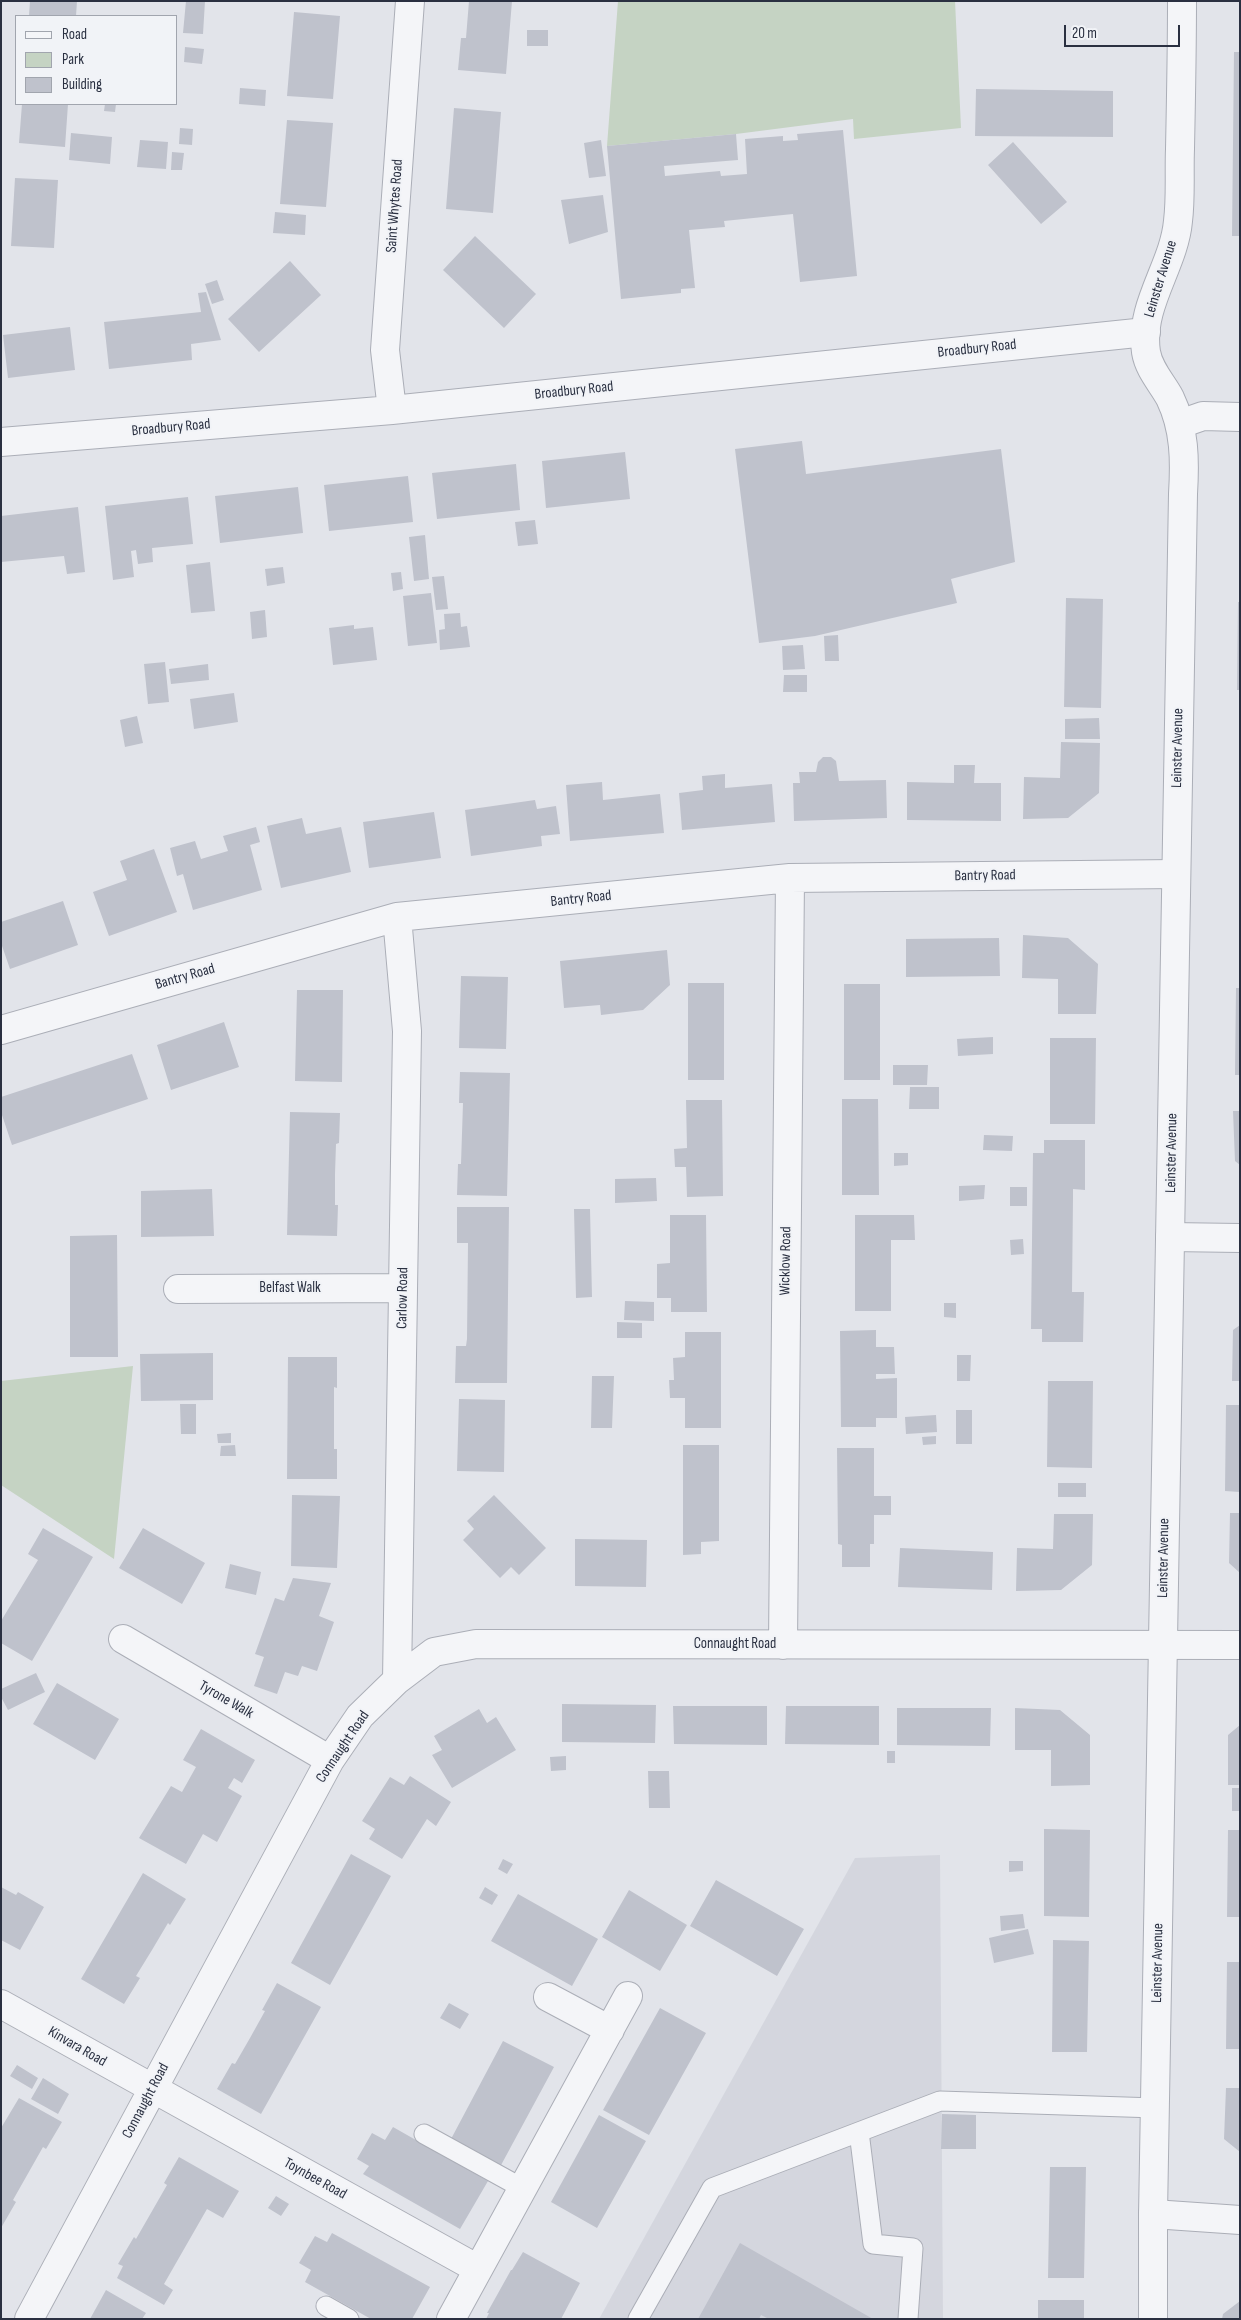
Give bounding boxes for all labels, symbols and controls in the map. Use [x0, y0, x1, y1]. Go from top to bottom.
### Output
legend [15, 15, 178, 105]
scale bar [1066, 15, 1182, 47]
text: 20 m [1072, 24, 1097, 43]
text: Road [62, 25, 87, 44]
text: Park [62, 50, 84, 69]
text: Building [62, 75, 102, 94]
street label: Saint Whytes Road [383, 159, 407, 253]
street label: Leinster Avenue [1141, 238, 1181, 320]
street label: Broadbury Road [937, 336, 1017, 362]
street label: Broadbury Road [534, 378, 614, 404]
street label: Broadbury Road [131, 416, 211, 440]
street label: Leinster Avenue [1168, 708, 1188, 788]
street label: Bantry Road [954, 866, 1016, 886]
street label: Bantry Road [550, 887, 612, 911]
street label: Bantry Road [153, 960, 217, 994]
street label: Leinster Avenue [1162, 1113, 1182, 1193]
street label: Wicklow Road [776, 1226, 796, 1296]
street label: Carlow Road [393, 1267, 413, 1329]
street label: Belfast Walk [259, 1279, 321, 1297]
street label: Leinster Avenue [1154, 1518, 1174, 1598]
street label: Connaught Road [694, 1635, 776, 1653]
street label: Tyrone Walk [195, 1677, 257, 1723]
street label: Connaught Road [312, 1708, 374, 1786]
street label: Leinster Avenue [1148, 1923, 1168, 2003]
street label: Kinvara Road [45, 2023, 109, 2071]
street label: Connaught Road [119, 2060, 173, 2142]
street label: Toynbee Road [280, 2154, 350, 2204]

